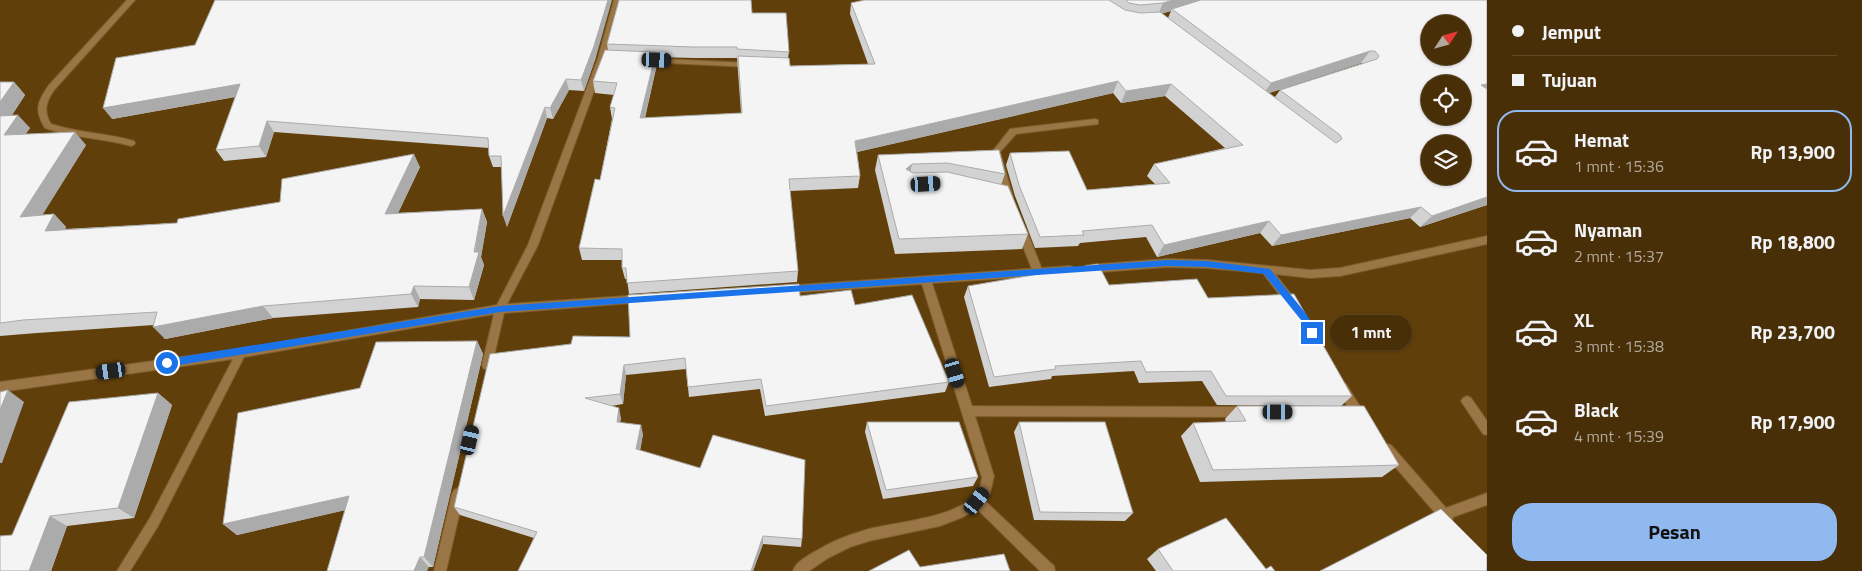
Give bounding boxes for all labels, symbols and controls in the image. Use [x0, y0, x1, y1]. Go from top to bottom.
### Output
north arrow [1421, 15, 1471, 65]
map controls [1421, 15, 1471, 185]
text: Jemput [1542, 17, 1601, 46]
car [641, 52, 672, 68]
text: Tujuan [1542, 65, 1597, 94]
button: locate [1421, 75, 1471, 125]
text: Hemat [1574, 125, 1629, 154]
icon: car [1514, 129, 1559, 174]
button: layers [1421, 135, 1471, 185]
text: Rp 13,900 [1751, 137, 1835, 166]
text: 1 mnt · 15:36 [1574, 154, 1664, 178]
car [910, 176, 941, 192]
text: Nyaman [1574, 215, 1642, 244]
icon: car [1514, 219, 1559, 264]
text: Rp 18,800 [1751, 227, 1835, 256]
text: 2 mnt · 15:37 [1574, 244, 1664, 268]
text: XL [1574, 305, 1594, 334]
icon: car [1514, 309, 1559, 354]
callout: 1 mnt [1330, 316, 1412, 350]
text: Rp 23,700 [1751, 317, 1835, 346]
text: 1 mnt [1351, 320, 1391, 344]
route end [1301, 322, 1323, 344]
text: 3 mnt · 15:38 [1574, 334, 1664, 358]
route start [156, 352, 178, 374]
car [943, 356, 966, 390]
car [95, 361, 126, 381]
text: Black [1574, 395, 1619, 424]
icon: car [1514, 399, 1559, 444]
car [1263, 405, 1293, 420]
text: Rp 17,900 [1751, 407, 1835, 436]
car [459, 424, 480, 456]
text: 4 mnt · 15:39 [1574, 424, 1664, 448]
car [961, 485, 992, 517]
button: Pesan [1512, 503, 1837, 561]

